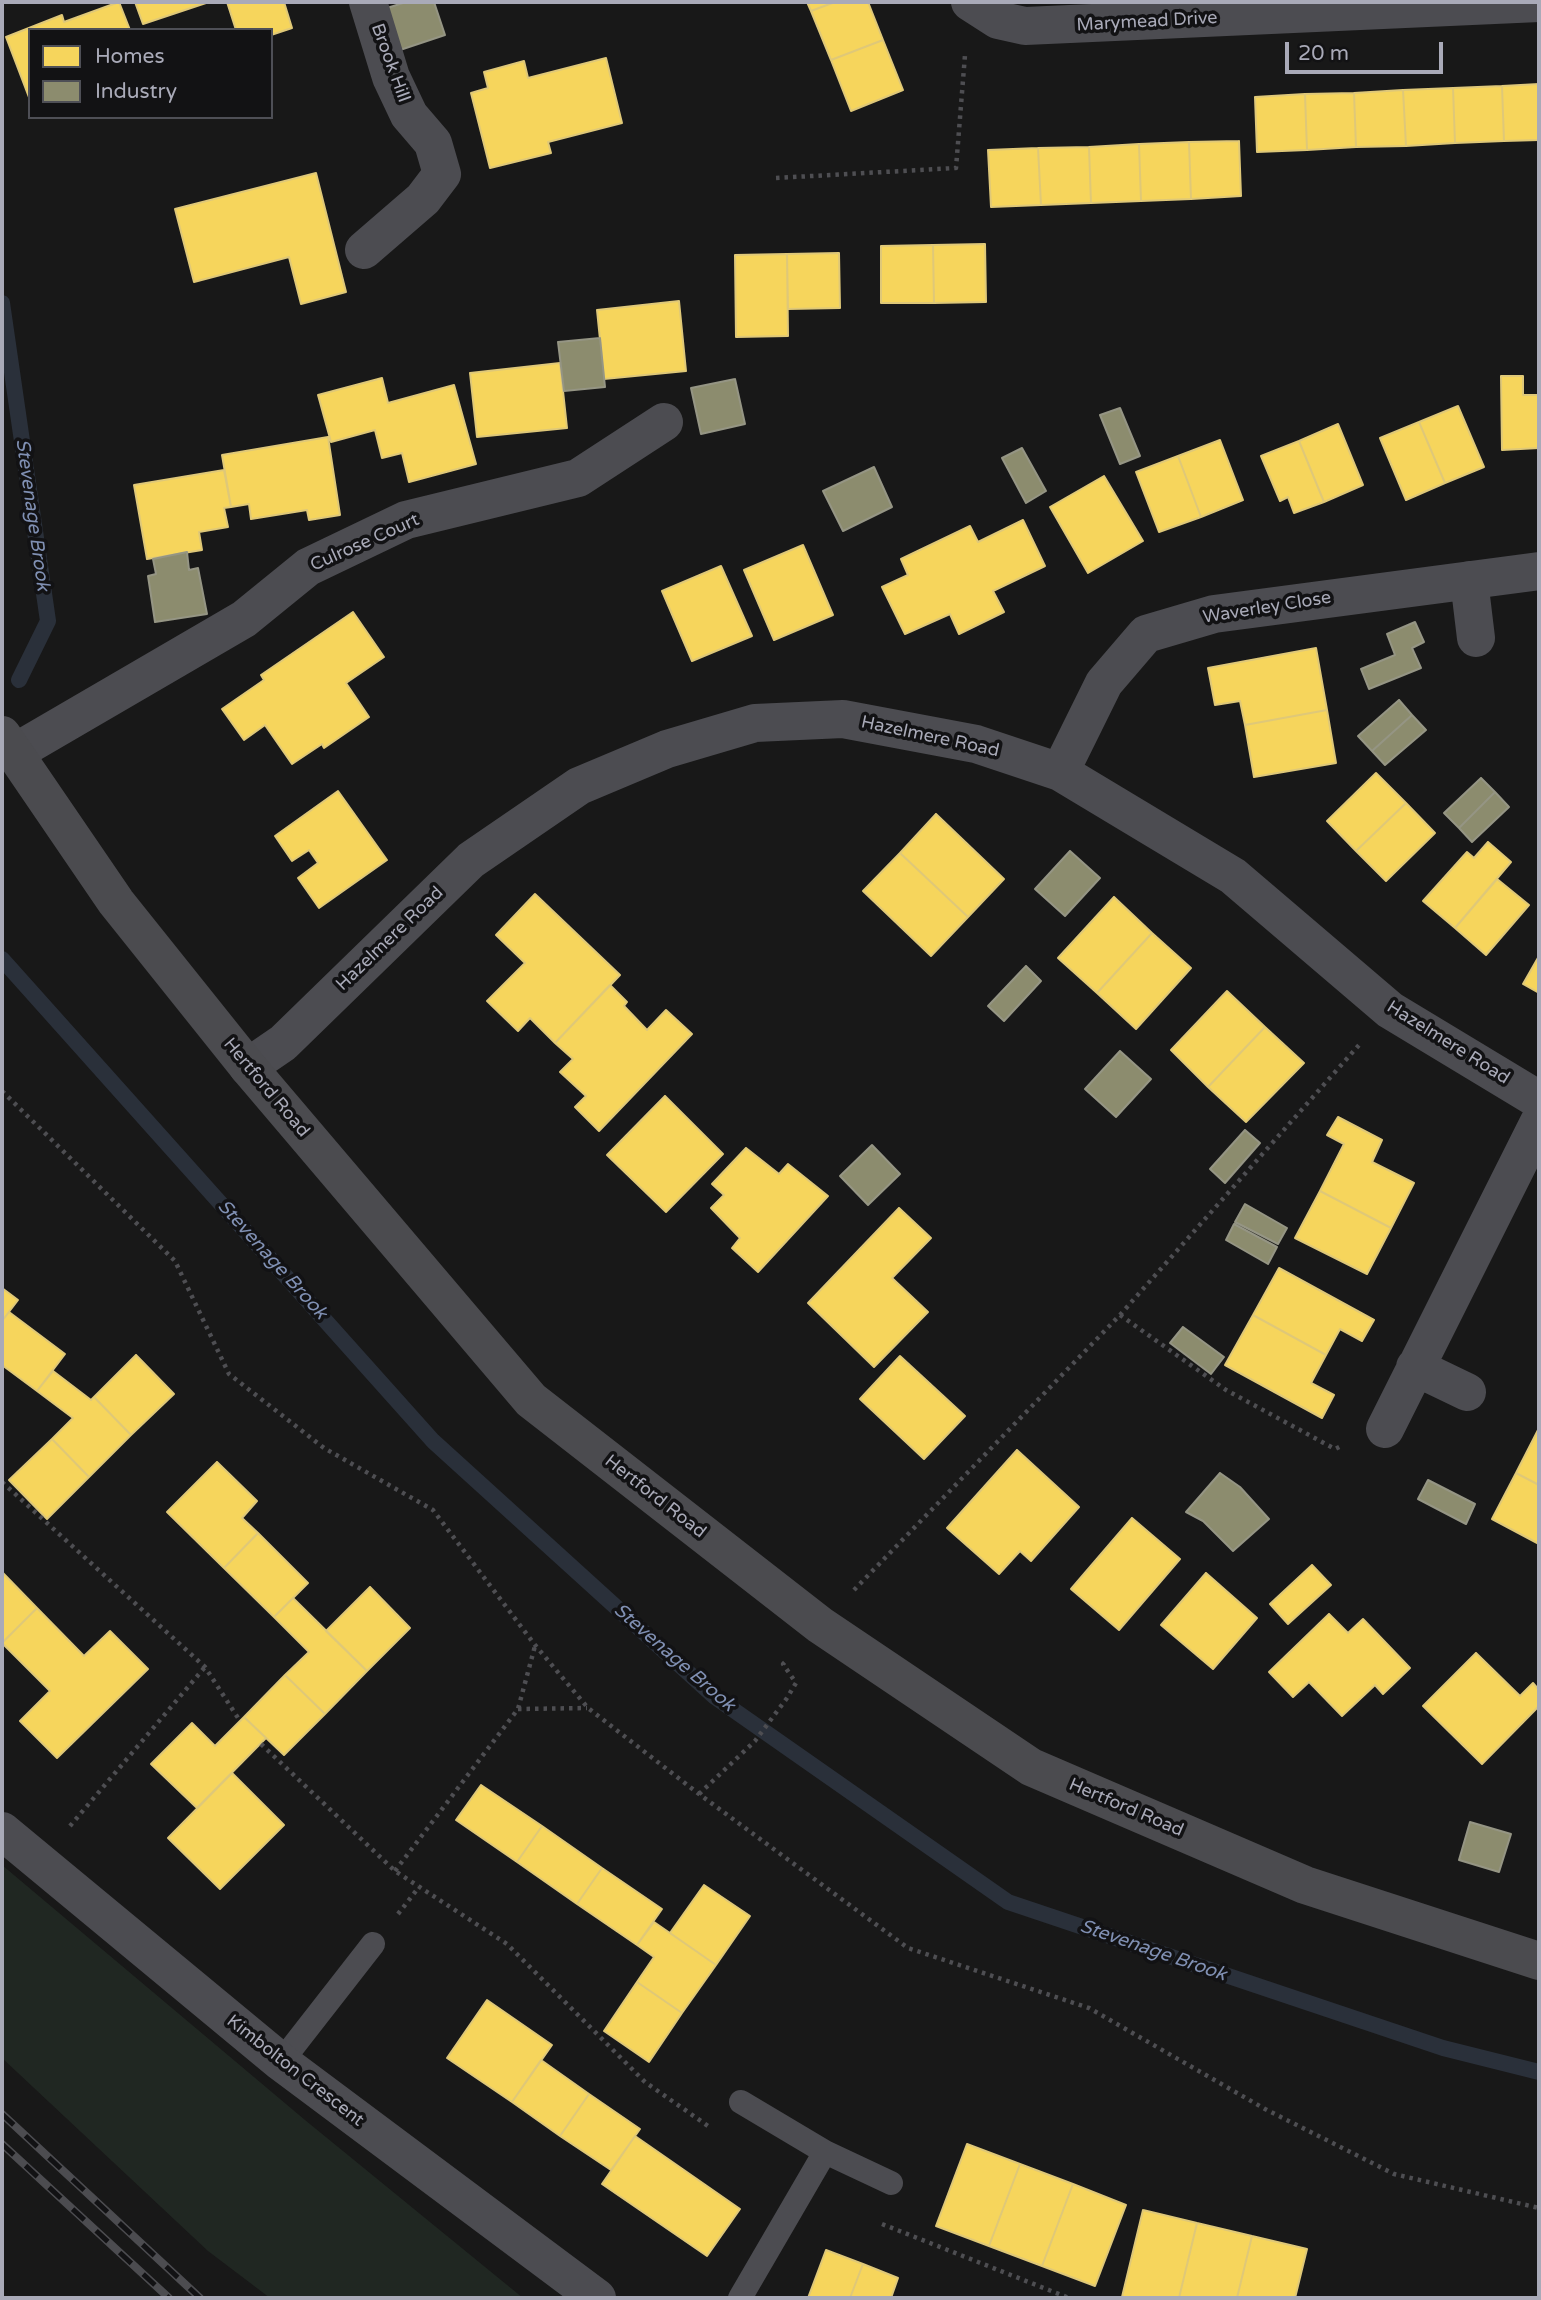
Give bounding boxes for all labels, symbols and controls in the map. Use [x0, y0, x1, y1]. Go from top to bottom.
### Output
street label: Marymead Drive [1076, 8, 1218, 36]
street label: Brook Hill [366, 21, 414, 105]
legend [28, 28, 273, 119]
scale bar [1289, 28, 1446, 72]
text: 20 m [1298, 41, 1349, 66]
text: Homes [95, 44, 165, 69]
text: Industry [95, 79, 177, 104]
water label: Stevenage Brook [10, 438, 54, 592]
street label: Culrose Court [307, 509, 423, 577]
street label: Waverley Close [1201, 587, 1333, 629]
street label: Hazelmere Road [859, 712, 1001, 762]
street label: Hazelmere Road [332, 882, 448, 996]
street label: Hazelmere Road [1383, 997, 1513, 1089]
street label: Hertford Road [218, 1034, 314, 1142]
water label: Stevenage Brook [212, 1195, 332, 1325]
street label: Hertford Road [600, 1451, 710, 1543]
water label: Stevenage Brook [609, 1599, 739, 1717]
street label: Hertford Road [1065, 1774, 1187, 1842]
water label: Stevenage Brook [1077, 1915, 1229, 1987]
street label: Kimbolton Crescent [222, 2011, 368, 2131]

